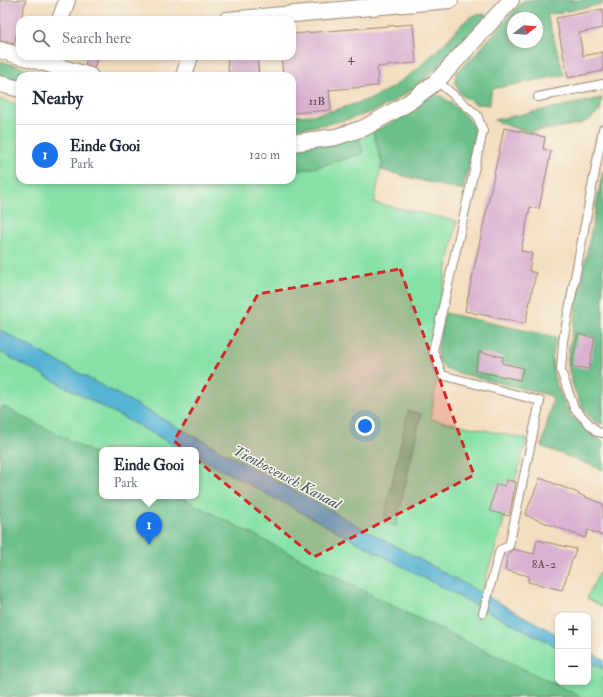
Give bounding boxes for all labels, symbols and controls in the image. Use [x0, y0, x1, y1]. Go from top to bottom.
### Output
north arrow [507, 12, 543, 48]
search box [16, 16, 296, 60]
icon: search [30, 27, 52, 49]
text: Search here [62, 29, 131, 48]
house number: 4 [348, 51, 355, 66]
text: Nearby [32, 88, 83, 109]
house number: 11B [309, 94, 325, 109]
text: Einde Gooi [70, 137, 140, 156]
text: 1 [43, 147, 47, 163]
text: 120 m [249, 147, 280, 163]
text: Park [70, 156, 94, 172]
your location [355, 416, 375, 436]
water label: Tienhovensch Kanaal [230, 441, 345, 515]
popup [99, 447, 199, 499]
text: Einde Gooi [114, 456, 184, 475]
text: Park [114, 475, 138, 491]
pin: 1 [136, 512, 162, 545]
house number: 8A-2 [532, 557, 556, 572]
map controls [555, 613, 591, 685]
button: + [555, 613, 591, 649]
button: − [555, 649, 591, 685]

